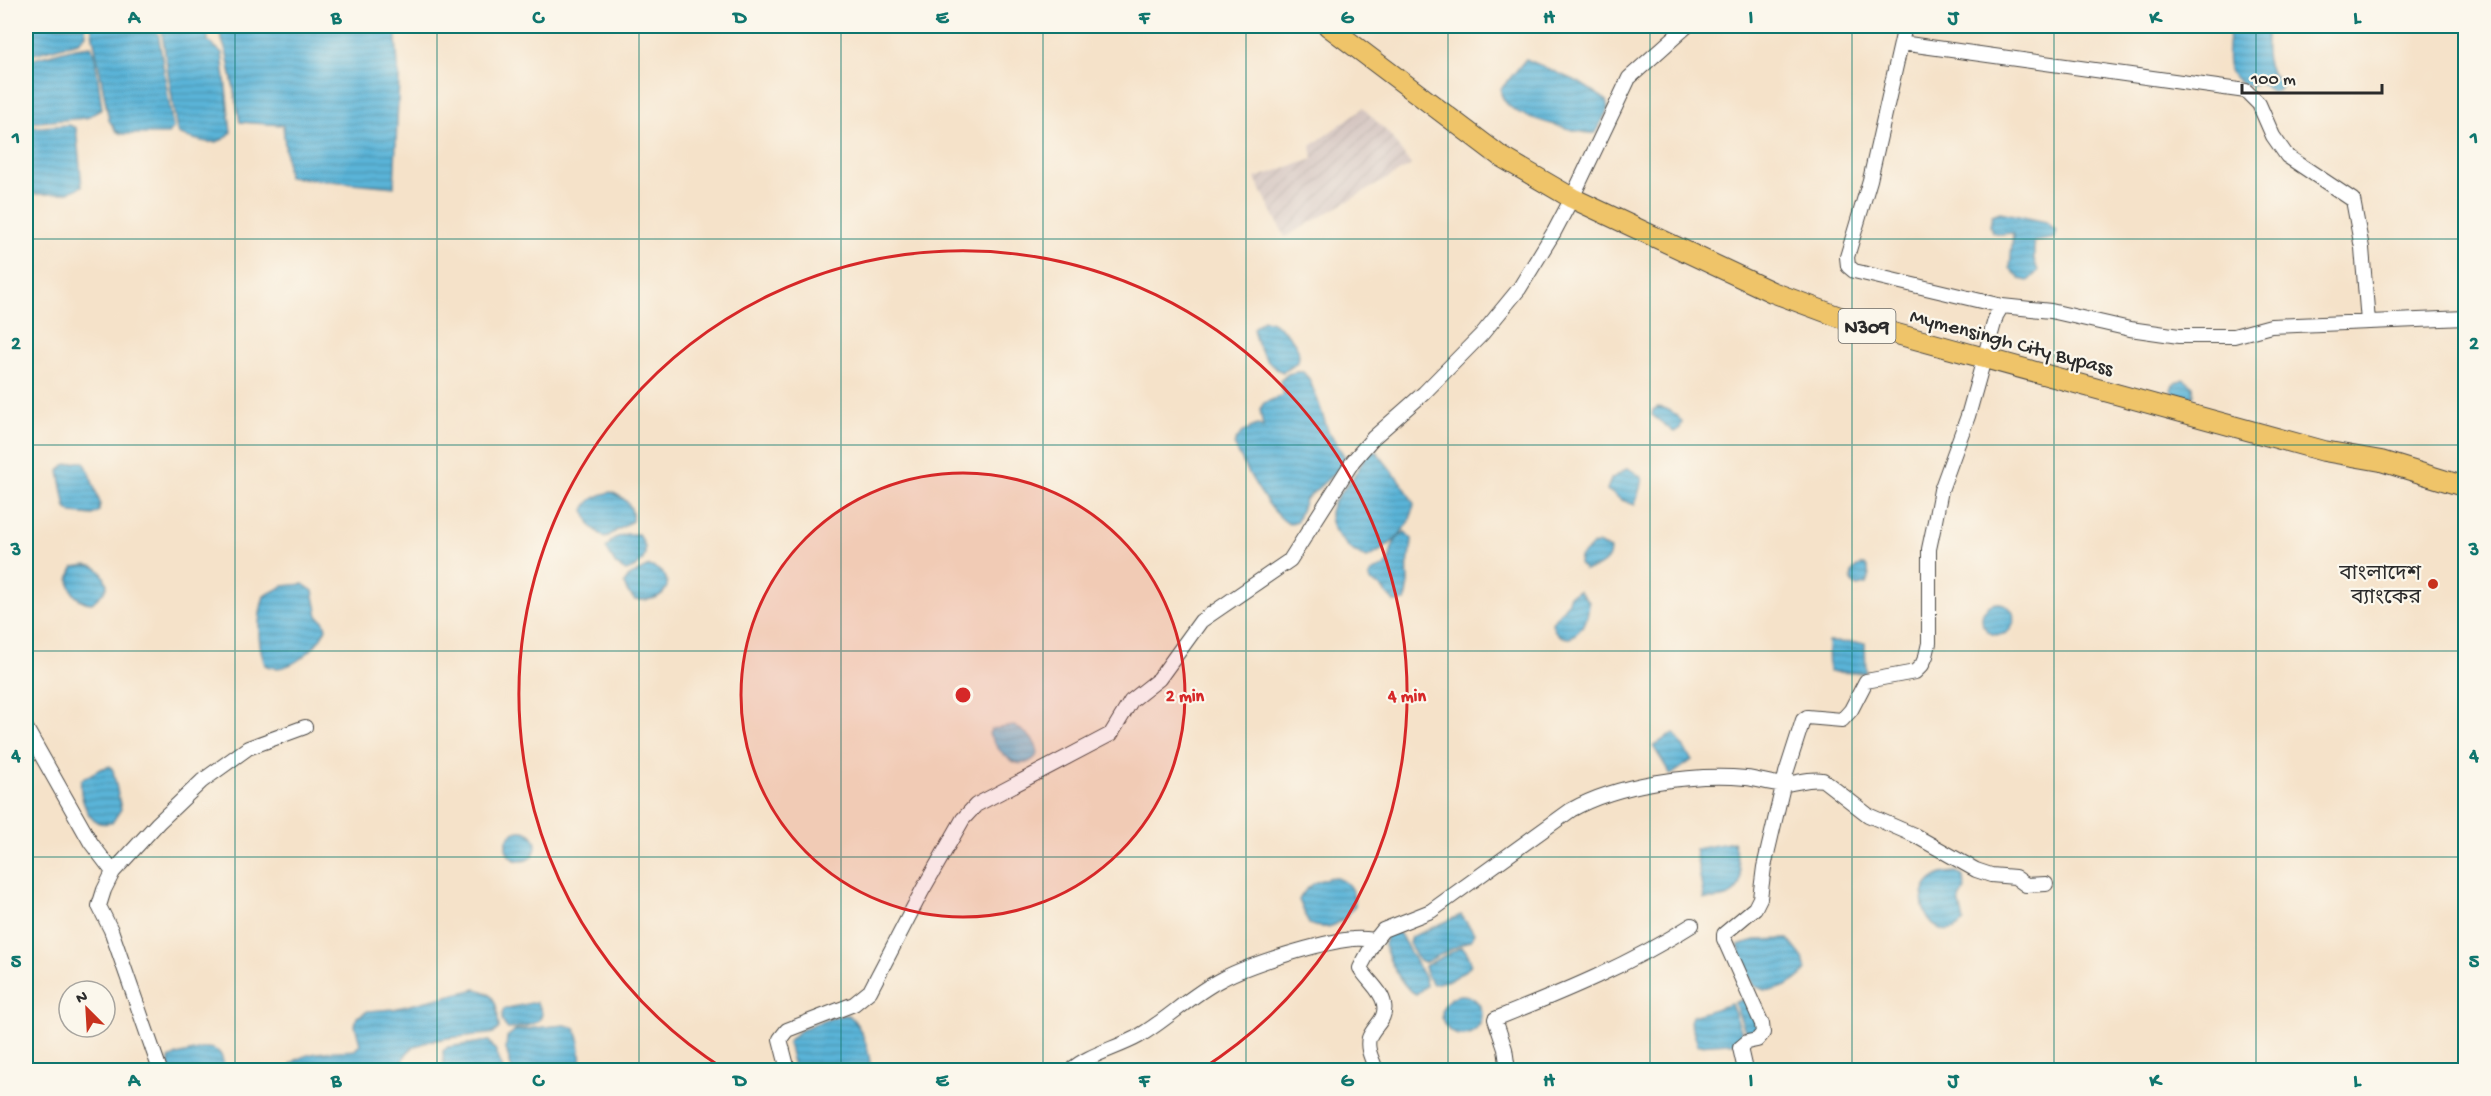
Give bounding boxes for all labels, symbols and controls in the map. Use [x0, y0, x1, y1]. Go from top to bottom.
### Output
text: A [127, 8, 142, 31]
text: B [330, 8, 342, 31]
text: C [532, 8, 546, 31]
text: D [731, 8, 747, 31]
text: E [936, 8, 950, 31]
text: F [1138, 8, 1151, 31]
text: G [1341, 8, 1355, 31]
text: H [1543, 8, 1555, 31]
text: I [1749, 8, 1754, 31]
text: J [1947, 8, 1960, 31]
text: K [2148, 8, 2163, 31]
text: L [2353, 8, 2362, 31]
scale bar [2242, 57, 2382, 95]
text: 100 m [2250, 70, 2296, 91]
text: 1 [11, 128, 20, 151]
text: 1 [2469, 128, 2478, 151]
street label: Mymensingh City Bypass [1907, 305, 2117, 384]
road number: N309 [1838, 309, 1896, 343]
text: 2 [11, 334, 21, 357]
text: 2 [2469, 334, 2479, 357]
text: 3 [10, 540, 21, 563]
text: 3 [2468, 540, 2479, 563]
place label: বাংলাদেশ ব্যাংকের [2338, 563, 2422, 612]
marker: বাংলাদেশ ব্যাংকের [2426, 577, 2440, 591]
centre of rings [953, 685, 973, 705]
text: 2 min [1166, 687, 1205, 708]
text: 4 min [1387, 687, 1426, 708]
text: 4 [10, 746, 21, 769]
text: 4 [2468, 746, 2479, 769]
text: 5 [11, 952, 22, 975]
text: 5 [2469, 952, 2480, 975]
north arrow [57, 979, 117, 1039]
text: N [74, 987, 91, 1009]
text: A [127, 1071, 142, 1094]
text: B [330, 1071, 342, 1094]
text: C [532, 1071, 546, 1094]
text: D [731, 1071, 747, 1094]
text: E [936, 1071, 950, 1094]
text: F [1138, 1071, 1151, 1094]
text: G [1341, 1071, 1355, 1094]
text: H [1543, 1071, 1555, 1094]
text: I [1749, 1071, 1754, 1094]
text: J [1947, 1071, 1960, 1094]
text: K [2148, 1071, 2163, 1094]
text: L [2353, 1071, 2362, 1094]

